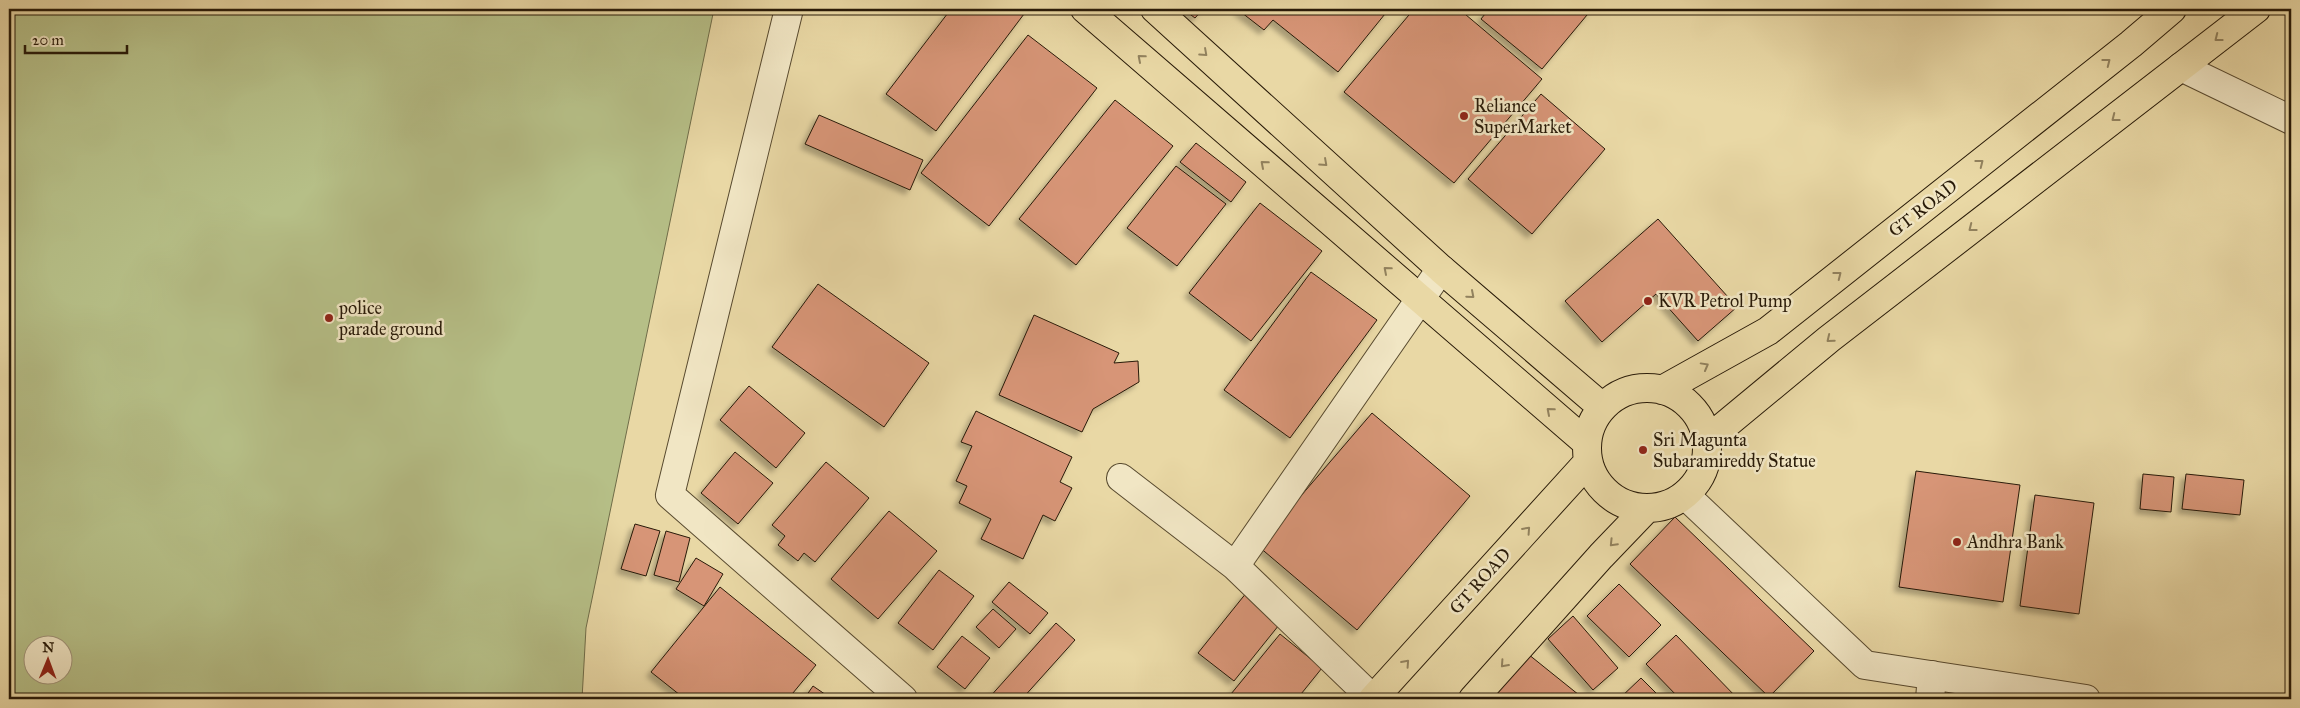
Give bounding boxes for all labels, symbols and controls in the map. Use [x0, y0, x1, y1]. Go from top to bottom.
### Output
scale bar [25, 22, 128, 54]
text: 20 m [32, 31, 64, 49]
one-way arrow [2214, 32, 2224, 41]
one-way arrow [1199, 48, 1208, 57]
one-way arrow [1138, 54, 1147, 63]
one-way arrow [2101, 60, 2110, 68]
place label: Reliance SuperMarket [1474, 95, 1572, 138]
marker: Reliance SuperMarket [1458, 110, 1470, 122]
one-way arrow [2111, 113, 2120, 122]
one-way arrow [1319, 157, 1328, 166]
one-way arrow [1974, 160, 1983, 169]
one-way arrow [1261, 161, 1270, 170]
street label: GT ROAD [1884, 174, 1962, 242]
one-way arrow [1969, 223, 1978, 231]
one-way arrow [1384, 268, 1393, 276]
one-way arrow [1833, 271, 1842, 280]
one-way arrow [1465, 290, 1474, 298]
place label: KVR Petrol Pump [1658, 290, 1792, 312]
marker: KVR Petrol Pump [1642, 295, 1654, 307]
place label: police parade ground [338, 297, 443, 341]
marker: police parade ground [323, 312, 335, 324]
one-way arrow [1827, 333, 1836, 341]
one-way arrow [1699, 362, 1708, 372]
one-way arrow [1546, 408, 1555, 417]
place label: Sri Magunta Subaramireddy Statue [1653, 429, 1816, 472]
marker: Sri Magunta Subaramireddy Statue [1637, 444, 1649, 456]
one-way arrow [1521, 527, 1530, 536]
place label: Andhra Bank [1966, 531, 2064, 553]
marker: Andhra Bank [1951, 536, 1963, 548]
one-way arrow [1610, 538, 1619, 547]
street label: GT ROAD [1445, 543, 1515, 619]
north arrow [22, 636, 72, 686]
text: N [42, 639, 54, 656]
one-way arrow [1501, 659, 1510, 668]
one-way arrow [1400, 660, 1409, 669]

